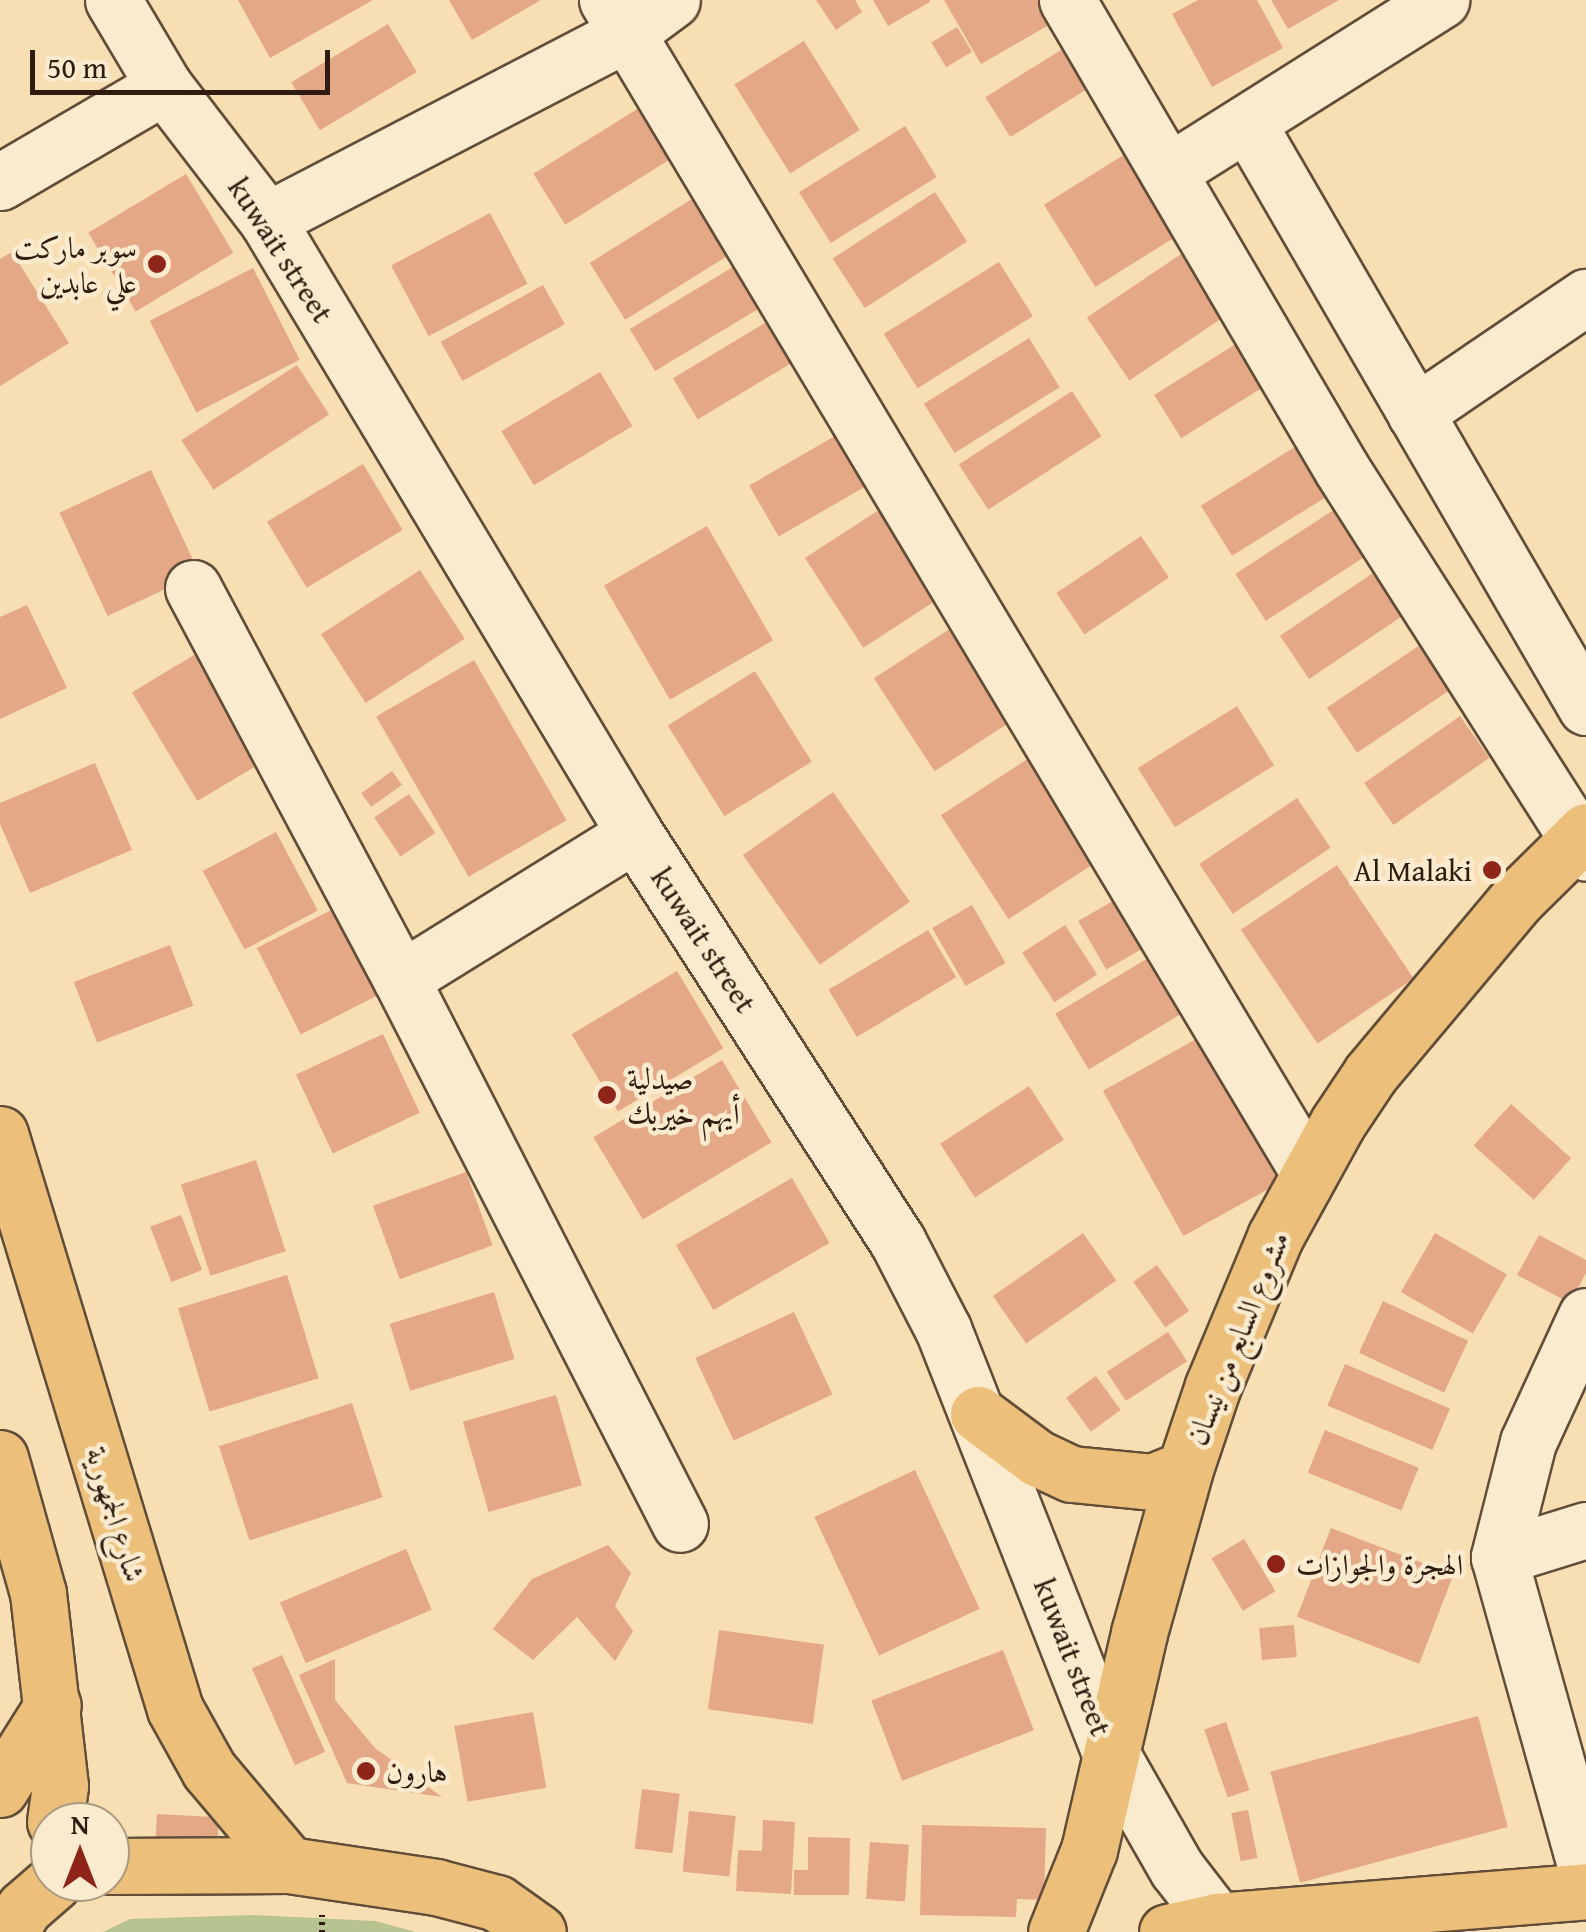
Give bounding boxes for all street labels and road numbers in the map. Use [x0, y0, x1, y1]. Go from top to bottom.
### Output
street label: kuwait street [221, 171, 341, 329]
street label: kuwait street [644, 861, 764, 1019]
street label: مشروع السابع من نيسان [1178, 1226, 1296, 1450]
street label: شارع الجمهورية [78, 1442, 154, 1586]
street label: kuwait street [1027, 1573, 1119, 1741]

